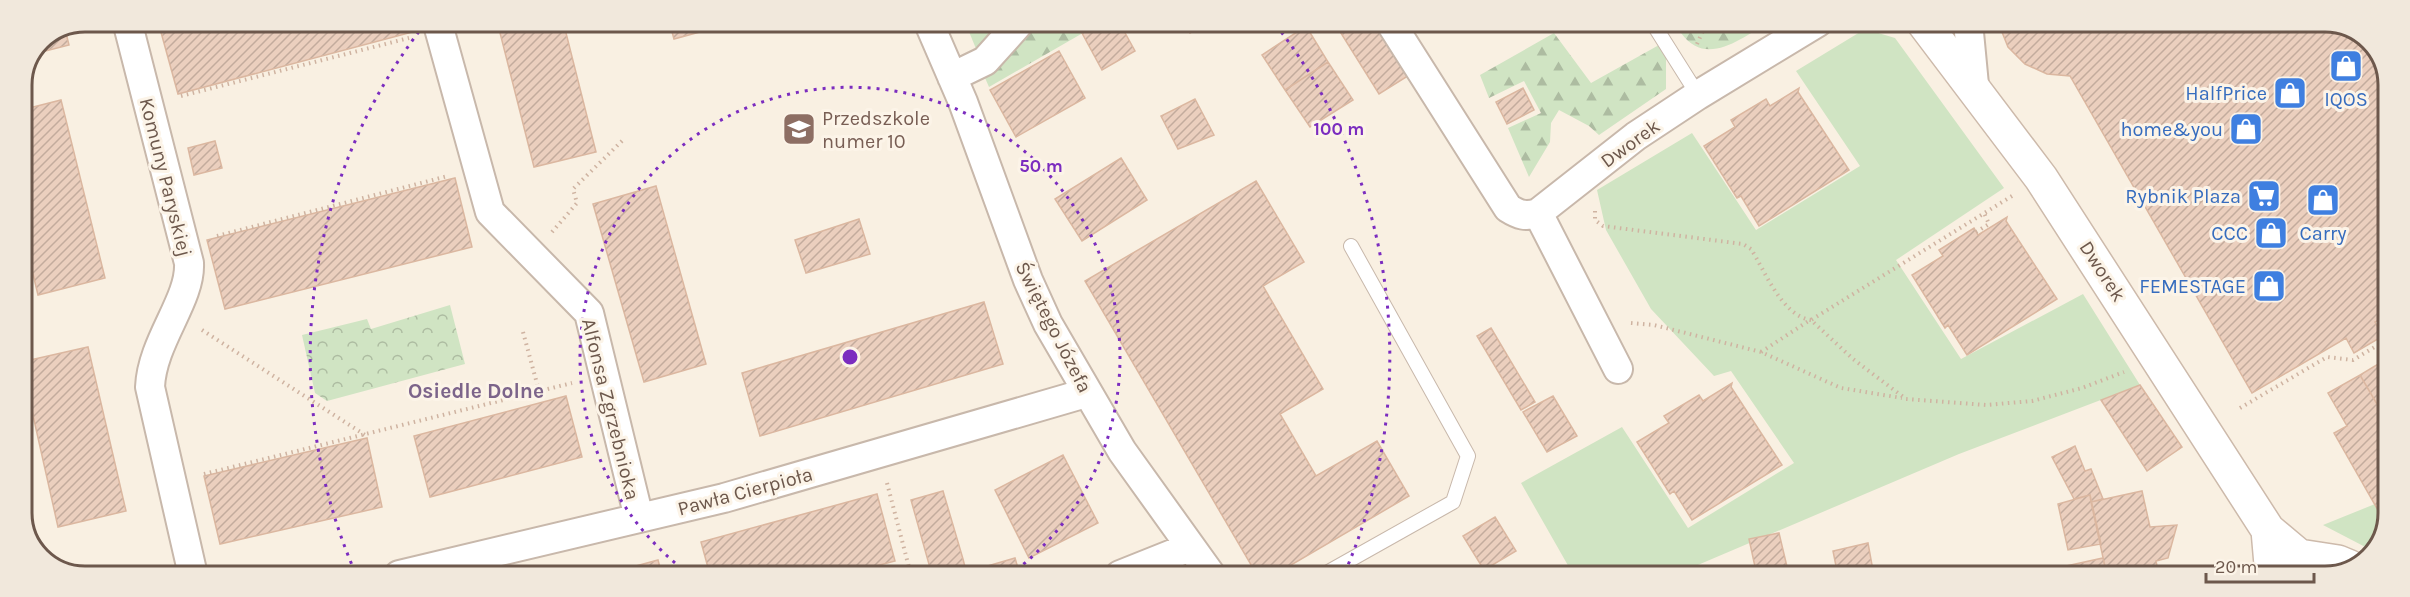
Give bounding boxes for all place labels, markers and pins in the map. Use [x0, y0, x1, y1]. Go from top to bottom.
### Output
shop icon: IQOS [2328, 48, 2364, 84]
shop icon: HalfPrice [2272, 75, 2308, 111]
place label: HalfPrice [2185, 82, 2267, 105]
place label: IQOS [2324, 88, 2368, 111]
place label: Przedszkole numer 10 [822, 107, 930, 153]
school or university icon: Przedszkole numer 10 [781, 111, 817, 147]
shop icon: home&you [2228, 111, 2264, 147]
place label: home&you [2120, 118, 2223, 141]
supermarket icon: Rybnik Plaza [2246, 178, 2282, 214]
shop icon: Carry [2305, 182, 2341, 218]
place label: Rybnik Plaza [2125, 185, 2241, 208]
shop icon: CCC [2253, 215, 2289, 251]
place label: CCC [2211, 222, 2248, 245]
place label: Carry [2299, 222, 2347, 245]
shop icon: FEMESTAGE [2251, 268, 2287, 304]
place label: FEMESTAGE [2139, 275, 2246, 298]
centre of rings [840, 347, 860, 367]

